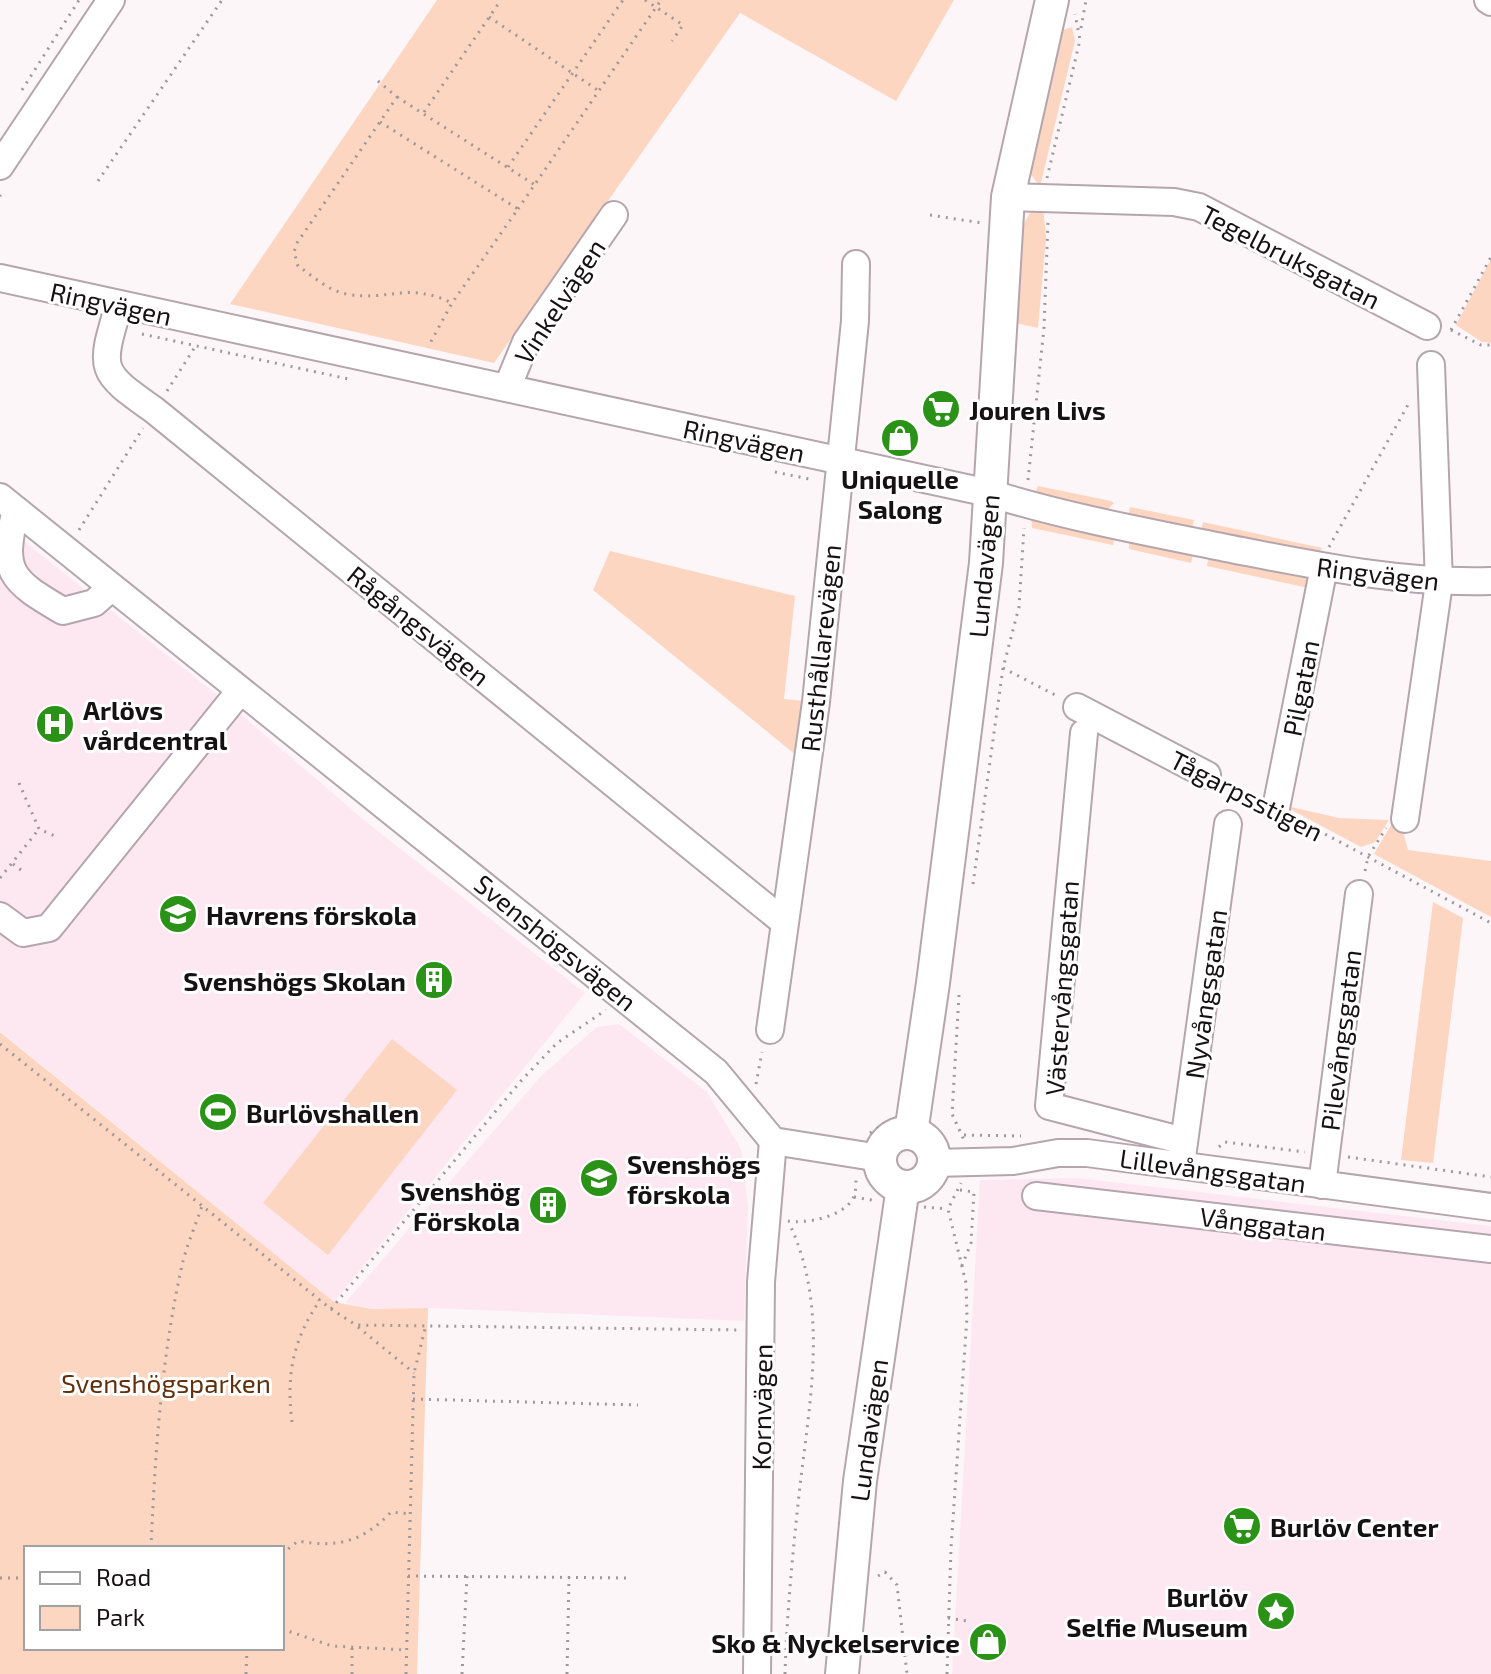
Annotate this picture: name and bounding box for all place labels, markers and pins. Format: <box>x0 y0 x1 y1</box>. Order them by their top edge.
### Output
supermarket icon: Jouren Livs <box>920 388 962 430</box>
place label: Jouren Livs <box>969 394 1106 425</box>
shop icon: Uniquelle Salong <box>879 417 921 459</box>
place label: Uniquelle Salong <box>841 463 959 524</box>
place label: Arlövs vårdcentral <box>83 694 228 755</box>
hospital icon: Arlövs vårdcentral <box>34 703 76 745</box>
school or university icon: Havrens förskola <box>157 893 199 935</box>
place label: Havrens förskola <box>206 899 417 930</box>
building icon: Svenshögs Skolan <box>413 959 455 1001</box>
place label: Svenshögs Skolan <box>183 965 406 996</box>
sports icon: Burlövshallen <box>197 1091 239 1133</box>
place label: Burlövshallen <box>246 1097 419 1128</box>
place label: Svenshögs förskola <box>627 1148 761 1209</box>
school or university icon: Svenshögs förskola <box>578 1157 620 1199</box>
place label: Svenshög Förskola <box>400 1175 520 1236</box>
building icon: Svenshög Förskola <box>527 1184 569 1226</box>
supermarket icon: Burlöv Center <box>1221 1505 1263 1547</box>
place label: Burlöv Center <box>1270 1511 1439 1542</box>
place label: Burlöv Selfie Museum <box>1066 1581 1248 1642</box>
place icon: Burlöv Selfie Museum <box>1255 1590 1297 1632</box>
shop icon: Sko & Nyckelservice <box>967 1621 1009 1663</box>
place label: Sko & Nyckelservice <box>711 1627 960 1659</box>

